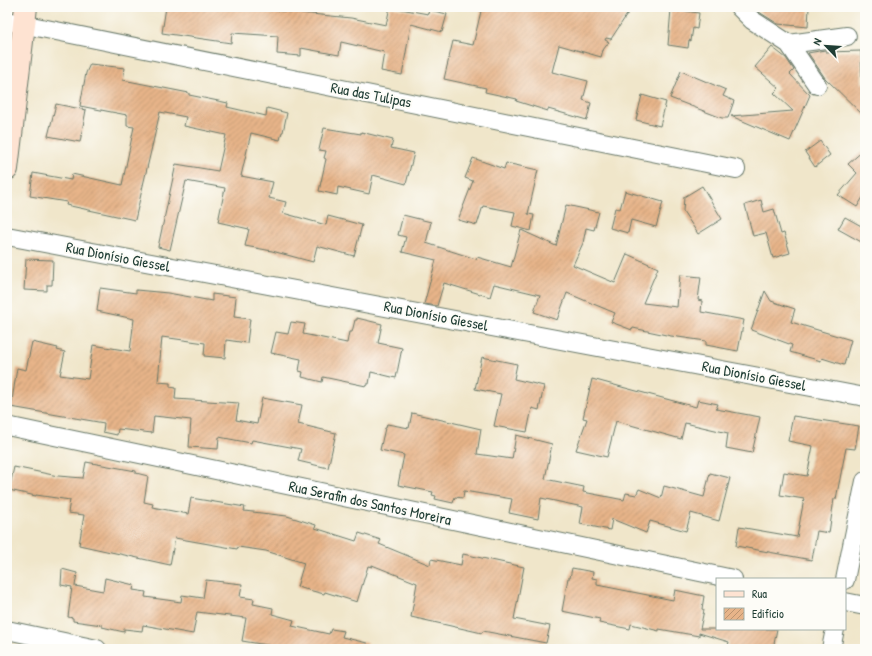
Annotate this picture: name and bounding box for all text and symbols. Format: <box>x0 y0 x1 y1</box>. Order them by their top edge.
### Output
north arrow <box>806 26 846 66</box>
text: N <box>809 36 825 47</box>
street label: Rua das Tulipas <box>329 76 413 113</box>
street label: Rua Dionísio Giessel <box>64 236 172 277</box>
street label: Rua Dionísio Giessel <box>382 295 490 336</box>
street label: Rua Dionísio Giessel <box>700 355 808 396</box>
street label: Rua Serafin dos Santos Moreira <box>287 475 453 530</box>
legend <box>716 578 846 630</box>
text: Rua <box>752 585 767 602</box>
text: Edifício <box>752 605 784 622</box>

